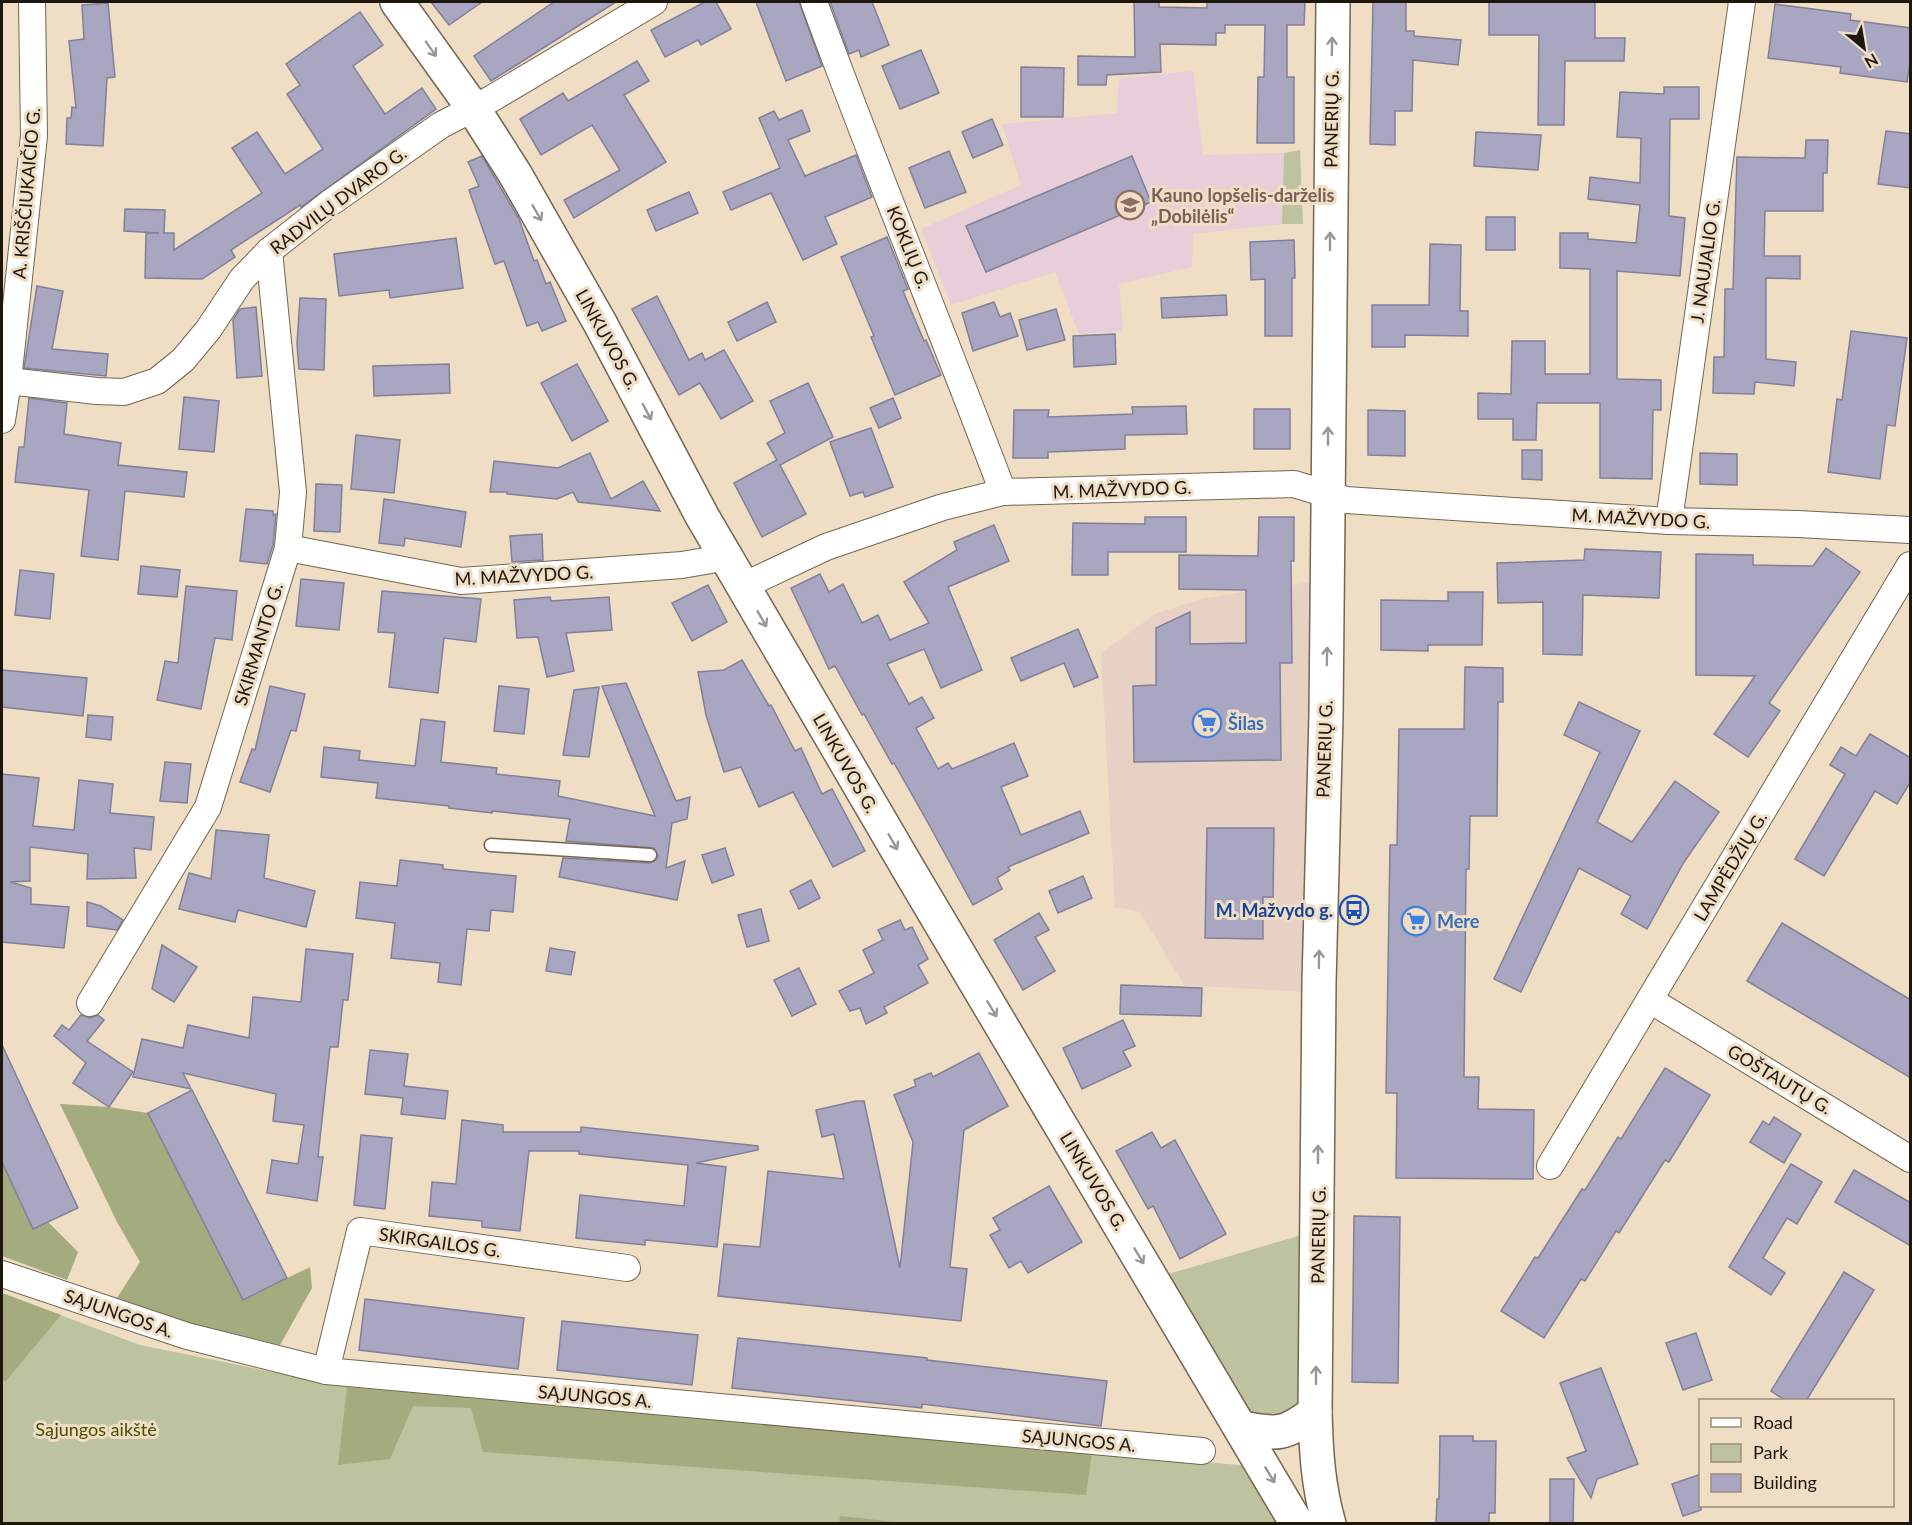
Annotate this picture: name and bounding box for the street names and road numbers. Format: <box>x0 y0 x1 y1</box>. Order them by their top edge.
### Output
street label: PANERIŲ G. <box>1319 70 1343 168</box>
street label: A. KRIŠČIUKAIČIO G. <box>8 106 44 280</box>
street label: RADVILŲ DVARO G. <box>266 142 410 258</box>
street label: J. NAUJALIO G. <box>1685 198 1725 324</box>
street label: KOKLIŲ G. <box>883 203 935 291</box>
street label: LINKUVOS G. <box>571 285 645 393</box>
street label: M. MAŽVYDO G. <box>1052 476 1192 502</box>
street label: M. MAŽVYDO G. <box>1571 503 1711 533</box>
street label: M. MAŽVYDO G. <box>454 560 594 590</box>
street label: SKIRMANTO G. <box>229 580 287 708</box>
street label: PANERIŲ G. <box>1311 700 1337 798</box>
street label: LINKUVOS G. <box>809 709 883 817</box>
street label: LAMPĖDŽIŲ G. <box>1689 807 1771 925</box>
street label: GOŠTAUTŲ G. <box>1724 1039 1836 1119</box>
street label: LINKUVOS G. <box>1056 1128 1132 1234</box>
street label: PANERIŲ G. <box>1306 1186 1330 1284</box>
street label: SKIRGAILOS G. <box>378 1223 502 1261</box>
street label: SĄJUNGOS A. <box>61 1284 177 1342</box>
street label: SĄJUNGOS A. <box>537 1380 653 1412</box>
street label: SĄJUNGOS A. <box>1021 1424 1137 1456</box>

